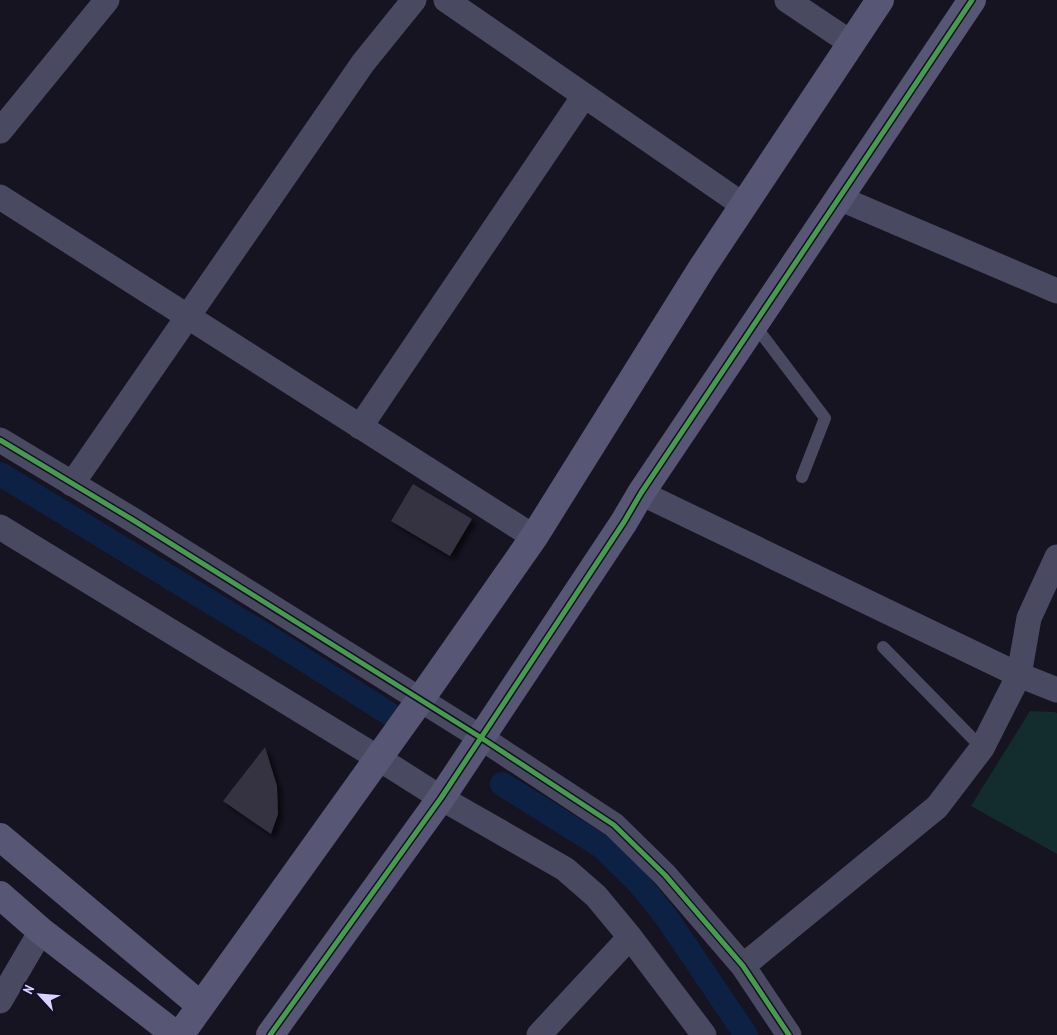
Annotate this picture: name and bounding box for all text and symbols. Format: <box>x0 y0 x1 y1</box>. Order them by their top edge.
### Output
north arrow <box>15 970 65 1020</box>
text: N <box>19 982 38 997</box>

